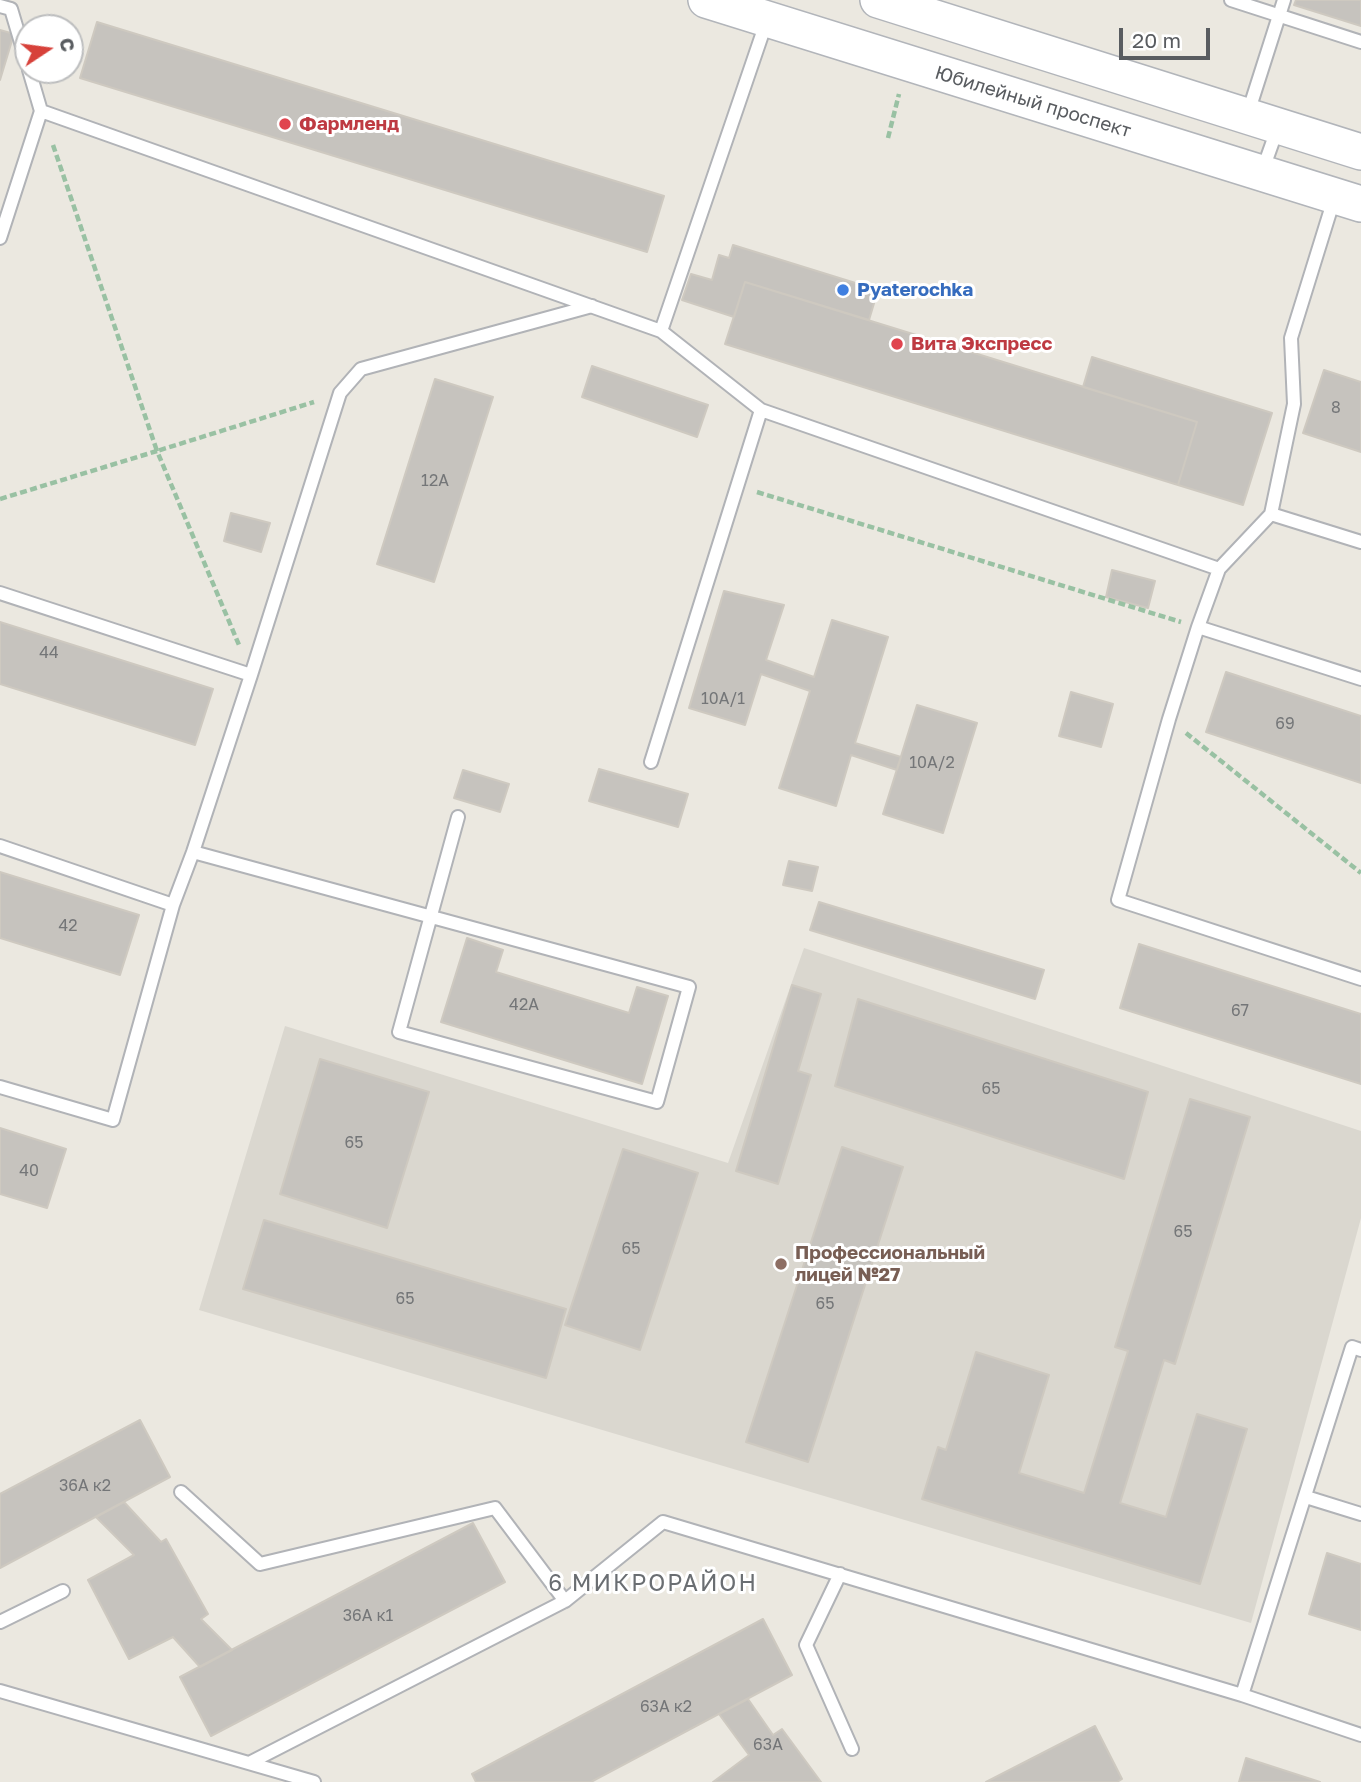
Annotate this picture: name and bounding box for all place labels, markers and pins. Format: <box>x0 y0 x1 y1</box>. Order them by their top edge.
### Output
place label: Фармленд <box>299 113 399 135</box>
marker: Фармленд <box>277 116 293 132</box>
place label: Pyaterochka <box>857 279 973 301</box>
marker: Pyaterochka <box>835 282 851 298</box>
place label: Вита Экспресс <box>911 333 1052 355</box>
marker: Вита Экспресс <box>889 336 905 352</box>
place label: Профессиональный лицей №27 <box>795 1242 985 1286</box>
marker: Профессиональный лицей №27 <box>773 1256 789 1272</box>

